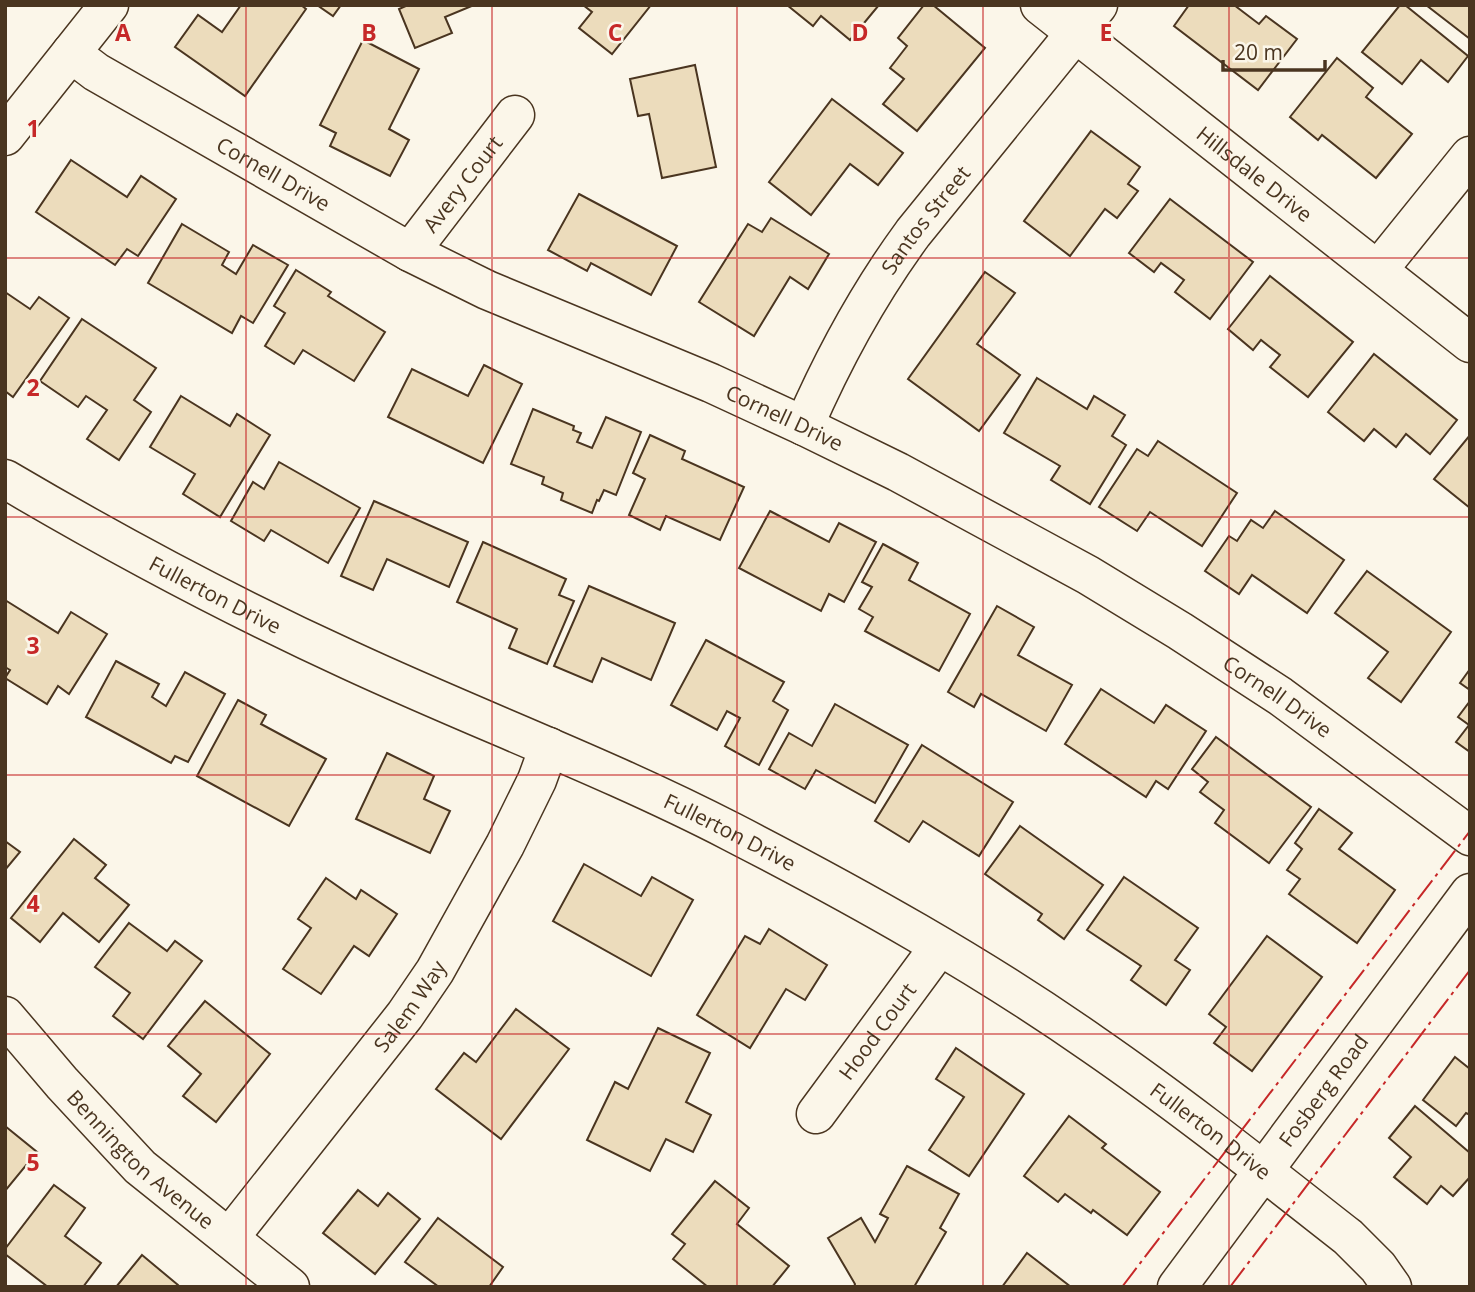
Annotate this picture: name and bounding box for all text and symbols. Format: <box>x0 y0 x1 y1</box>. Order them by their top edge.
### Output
text: A <box>115 16 131 48</box>
text: B <box>361 16 377 48</box>
text: C <box>608 16 622 48</box>
text: D <box>851 16 869 48</box>
text: E <box>1100 16 1112 48</box>
scale bar <box>1223 28 1324 72</box>
text: 20 m <box>1234 38 1283 66</box>
text: 1 <box>26 112 40 144</box>
street label: Hillsdale Drive <box>1191 119 1318 228</box>
street label: Cornell Drive <box>212 130 335 217</box>
street label: Avery Court <box>416 130 508 238</box>
street label: Santos Street <box>874 160 976 280</box>
text: 2 <box>26 371 40 403</box>
street label: Cornell Drive <box>721 378 848 457</box>
street label: Fullerton Drive <box>144 549 286 640</box>
text: 3 <box>26 629 40 661</box>
street label: Cornell Drive <box>1218 649 1338 744</box>
street label: Fullerton Drive <box>659 787 801 877</box>
text: 4 <box>26 887 40 919</box>
street label: Salem Way <box>367 955 452 1058</box>
street label: Hood Court <box>832 977 922 1085</box>
street label: Fosberg Road <box>1272 1028 1374 1152</box>
street label: Fullerton Drive <box>1145 1076 1277 1186</box>
street label: Bennington Avenue <box>61 1084 220 1235</box>
text: 5 <box>26 1146 40 1178</box>

